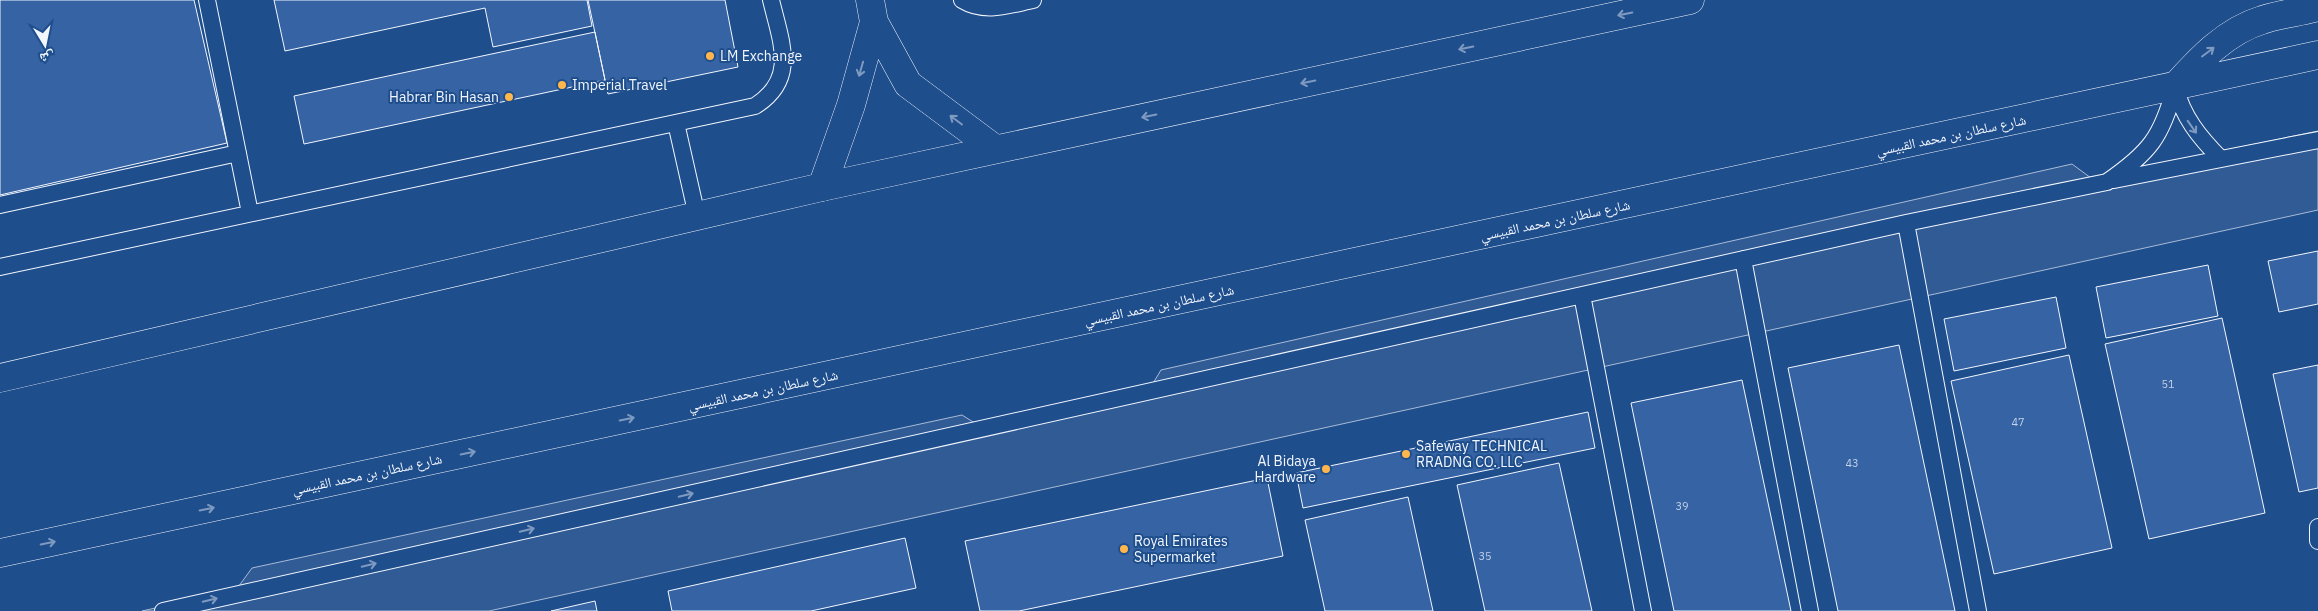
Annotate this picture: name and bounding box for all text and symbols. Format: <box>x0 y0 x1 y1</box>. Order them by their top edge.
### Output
one-way arrow <box>1618 10 1634 19</box>
north arrow <box>20 20 70 70</box>
one-way arrow <box>1459 44 1475 53</box>
one-way arrow <box>2201 46 2214 57</box>
place label: LM Exchange <box>720 47 803 65</box>
text: ش <box>38 48 56 68</box>
marker: LM Exchange <box>704 50 716 62</box>
one-way arrow <box>856 61 865 77</box>
place label: Imperial Travel <box>572 76 667 94</box>
one-way arrow <box>1300 78 1316 87</box>
marker: Imperial Travel <box>556 79 568 91</box>
place label: Habrar Bin Hasan <box>389 88 499 106</box>
marker: Habrar Bin Hasan <box>503 91 515 103</box>
street label: شارع سلطان بن محمد القبيسي <box>1874 110 2028 162</box>
one-way arrow <box>1141 112 1157 121</box>
one-way arrow <box>950 114 963 125</box>
one-way arrow <box>2187 119 2197 133</box>
street label: شارع سلطان بن محمد القبيسي <box>1478 195 1632 247</box>
street label: شارع سلطان بن محمد القبيسي <box>1082 280 1236 332</box>
street label: شارع سلطان بن محمد القبيسي <box>686 365 840 417</box>
house number: 51 <box>2161 377 2175 391</box>
one-way arrow <box>619 414 635 423</box>
house number: 47 <box>2011 415 2025 429</box>
place label: Safeway TECHNICAL RRADNG CO. LLC <box>1416 437 1547 471</box>
one-way arrow <box>460 448 476 457</box>
marker: Safeway TECHNICAL RRADNG CO. LLC <box>1400 448 1412 460</box>
street label: شارع سلطان بن محمد القبيسي <box>290 449 444 501</box>
place label: Al Bidaya Hardware <box>1255 452 1317 486</box>
house number: 43 <box>1845 456 1859 470</box>
marker: Al Bidaya Hardware <box>1320 463 1332 475</box>
one-way arrow <box>678 489 694 499</box>
house number: 39 <box>1675 499 1689 513</box>
one-way arrow <box>198 504 214 513</box>
one-way arrow <box>519 525 535 534</box>
place label: Royal Emirates Supermarket <box>1134 532 1228 566</box>
one-way arrow <box>39 538 55 547</box>
marker: Royal Emirates Supermarket <box>1118 543 1130 555</box>
house number: 35 <box>1478 549 1492 563</box>
one-way arrow <box>360 560 376 569</box>
one-way arrow <box>202 595 218 605</box>

